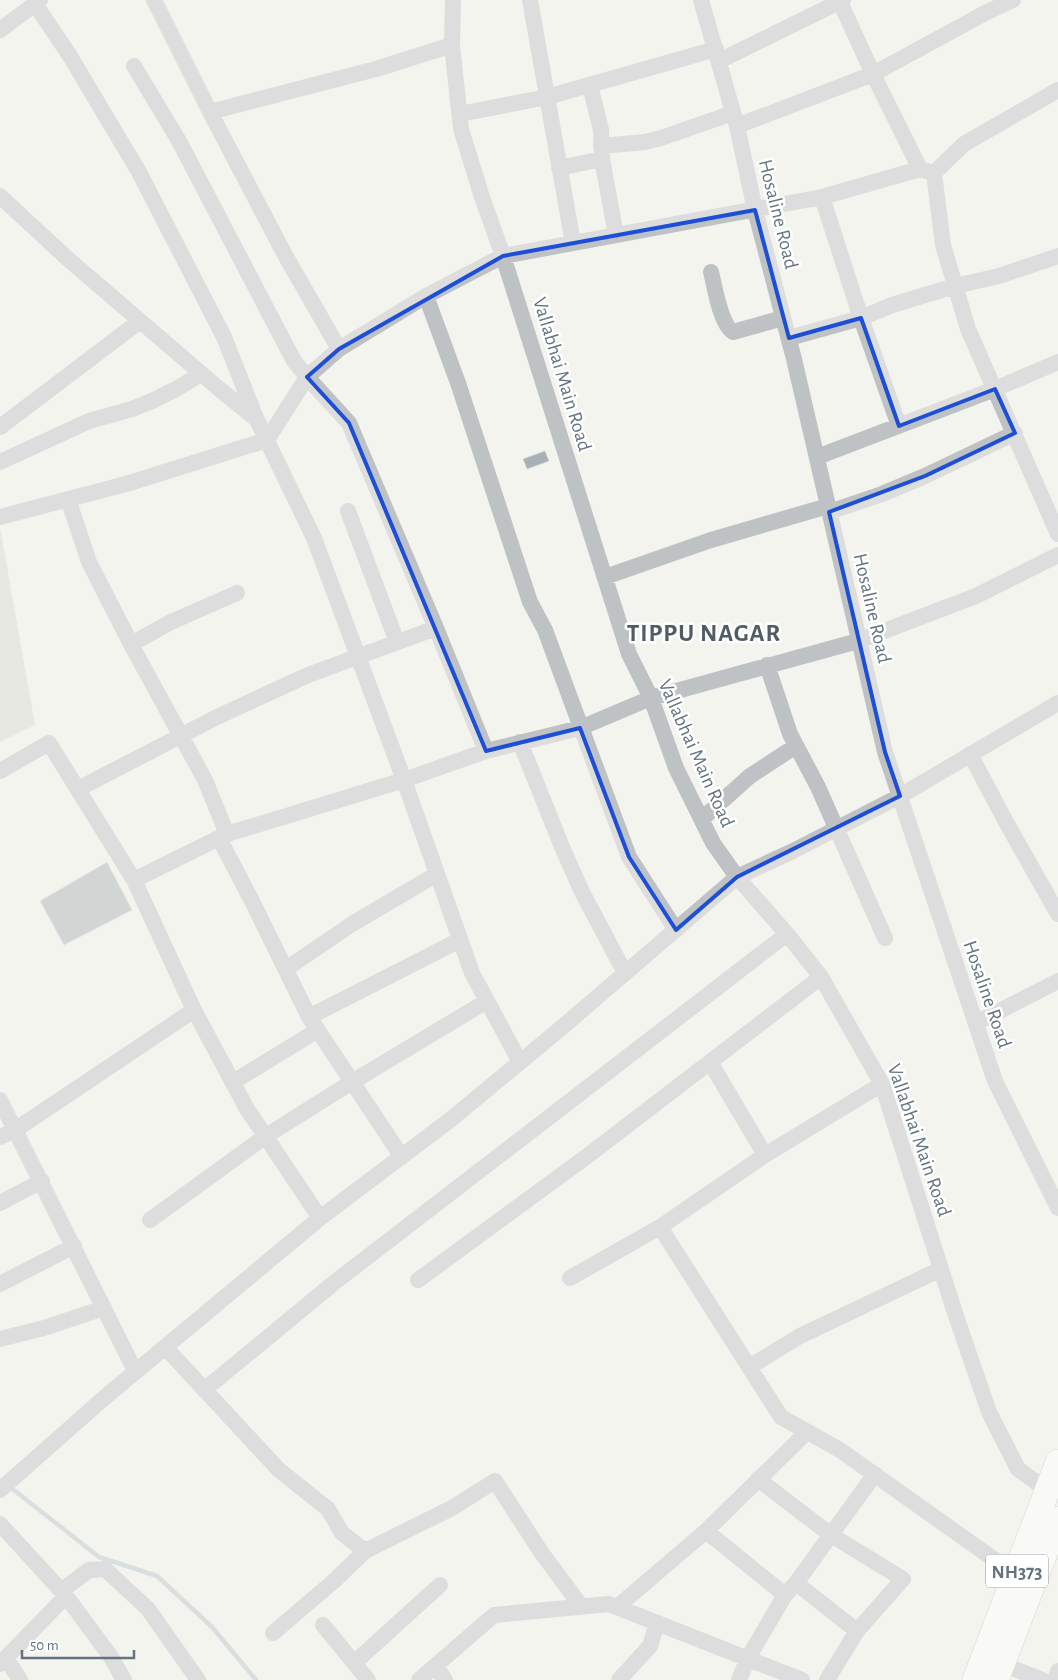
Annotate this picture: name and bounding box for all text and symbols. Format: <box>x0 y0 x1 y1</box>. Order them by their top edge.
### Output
street label: Hosaline Road <box>755 157 801 271</box>
street label: Vallabhai Main Road <box>529 295 595 454</box>
street label: Hosaline Road <box>850 551 894 665</box>
district label: TIPPU NAGAR <box>627 621 781 646</box>
street label: Vallabhai Main Road <box>654 676 738 830</box>
street label: Hosaline Road <box>959 938 1015 1051</box>
street label: Vallabhai Main Road <box>884 1062 955 1219</box>
road number: NH373 <box>986 1554 1048 1588</box>
scale bar <box>22 1628 135 1660</box>
text: 50 m <box>30 1638 59 1653</box>

